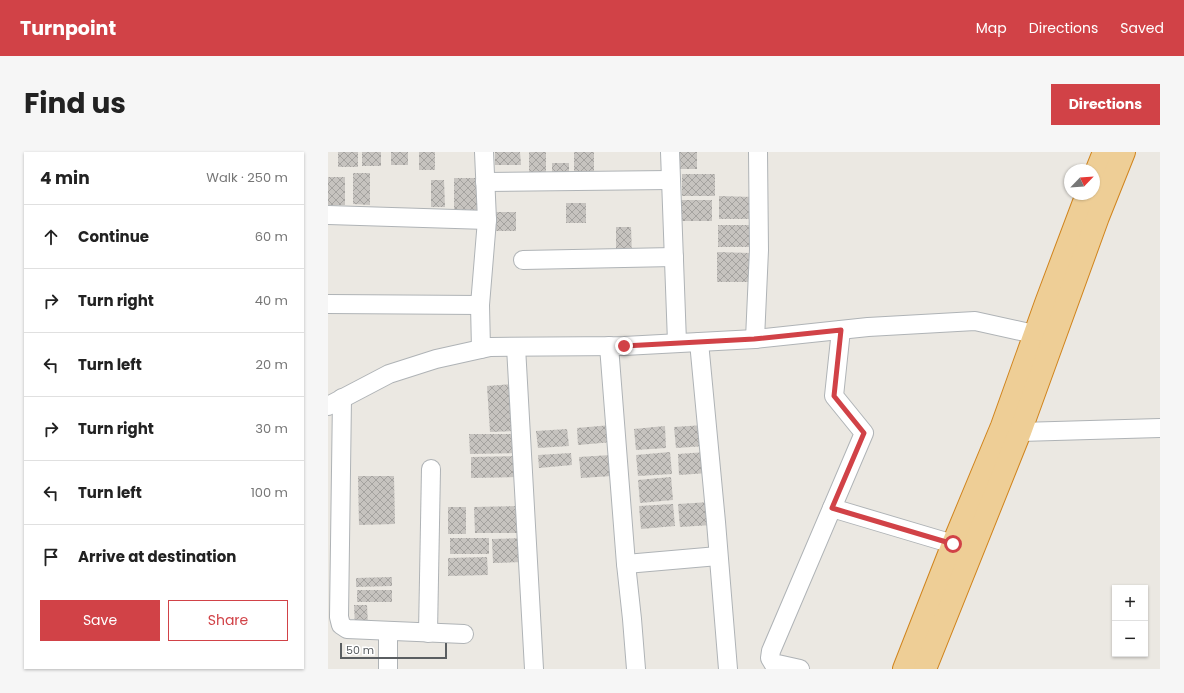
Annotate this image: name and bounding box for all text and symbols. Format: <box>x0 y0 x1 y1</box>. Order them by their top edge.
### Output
text: Turnpoint <box>20 15 116 42</box>
text: Map <box>976 18 1007 38</box>
text: Directions <box>1029 18 1098 38</box>
text: Saved <box>1120 18 1164 38</box>
text: Find us <box>24 84 126 123</box>
button: Directions <box>1051 84 1160 125</box>
north arrow <box>1064 164 1100 200</box>
text: 4 min <box>40 166 90 190</box>
text: Walk · 250 m <box>206 168 288 187</box>
icon: ahead <box>40 226 62 248</box>
text: Continue <box>78 226 149 247</box>
text: 60 m <box>255 227 288 246</box>
icon: right <box>40 290 62 312</box>
text: Turn right <box>78 290 154 311</box>
text: 40 m <box>255 291 288 310</box>
route end <box>615 337 633 355</box>
icon: left <box>40 354 62 376</box>
text: Turn left <box>78 354 142 375</box>
text: 20 m <box>255 355 288 374</box>
icon: right <box>40 418 62 440</box>
text: Turn right <box>78 418 154 439</box>
text: 30 m <box>255 419 288 438</box>
icon: left <box>40 482 62 504</box>
text: Turn left <box>78 482 142 503</box>
text: 100 m <box>251 483 288 502</box>
route start <box>944 535 962 553</box>
icon: arrive <box>40 546 62 568</box>
text: Arrive at destination <box>78 546 236 567</box>
map controls <box>1112 585 1148 657</box>
button: + <box>1112 585 1148 621</box>
button: Save <box>40 600 160 641</box>
button: Share <box>168 600 288 641</box>
button: − <box>1112 621 1148 657</box>
scale bar <box>340 641 447 660</box>
text: 50 m <box>346 642 374 658</box>

